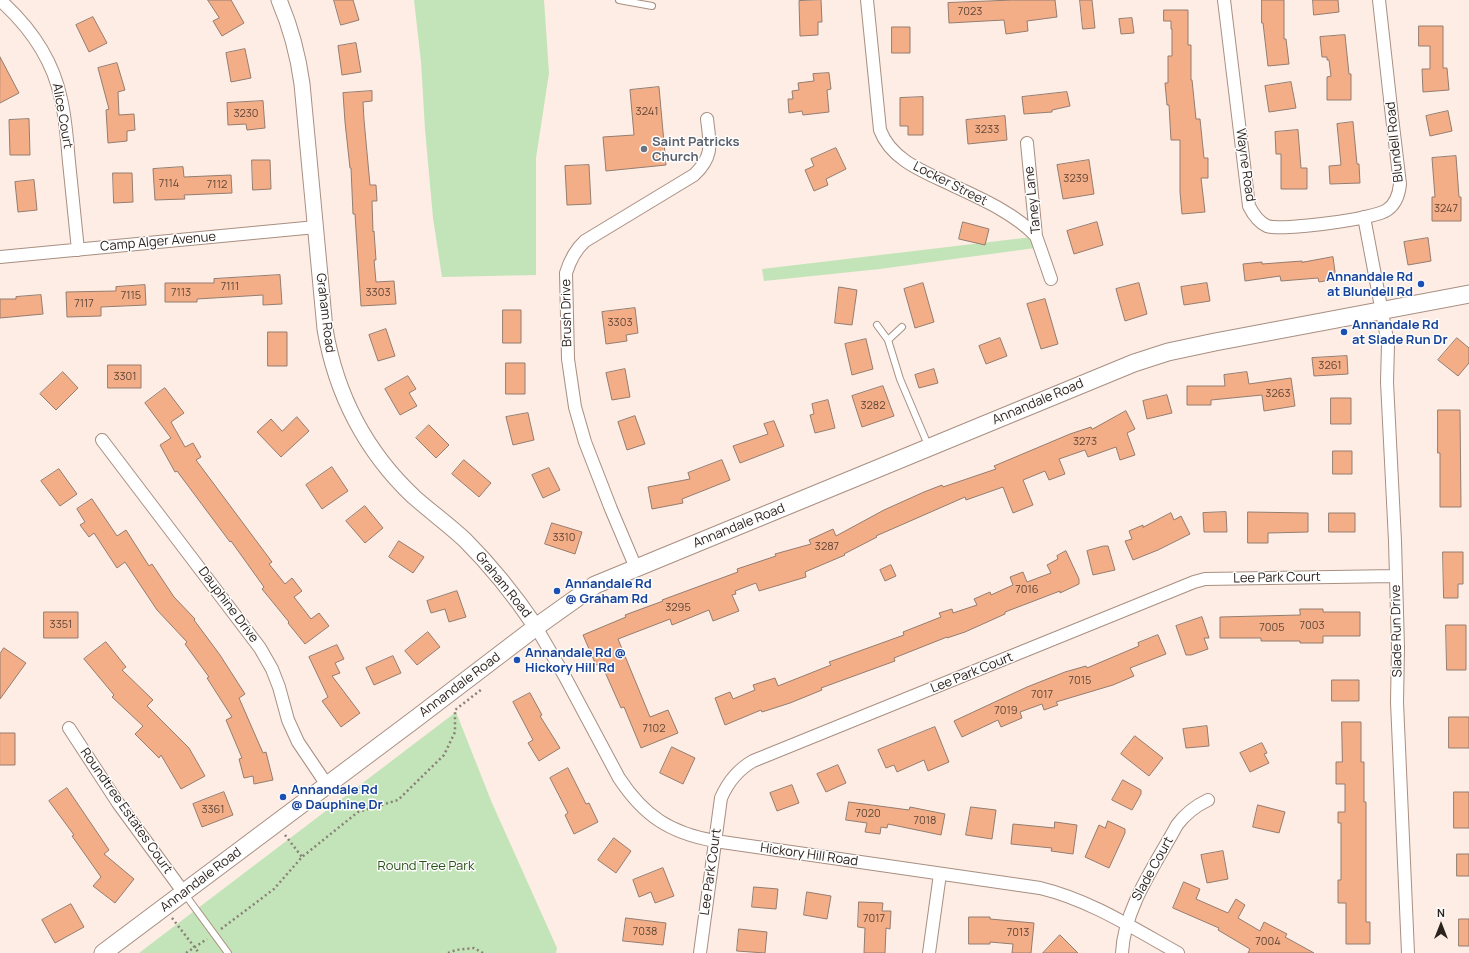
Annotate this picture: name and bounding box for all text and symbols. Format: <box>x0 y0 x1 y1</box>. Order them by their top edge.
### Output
house number: 7023 <box>958 5 982 19</box>
street label: Alice Court <box>49 82 75 150</box>
street label: Blundell Road <box>1383 101 1407 183</box>
house number: 3241 <box>636 105 658 119</box>
house number: 3230 <box>233 107 259 121</box>
house number: 3233 <box>975 123 999 137</box>
street label: Wayne Road <box>1232 127 1258 203</box>
place label: Saint Patricks Church <box>652 134 740 165</box>
marker: Saint Patricks Church <box>639 144 649 154</box>
street label: Locker Street <box>910 159 990 209</box>
street label: Taney Lane <box>1022 165 1044 235</box>
house number: 3239 <box>1063 172 1089 186</box>
house number: 7114 <box>159 177 179 191</box>
house number: 7112 <box>207 178 227 192</box>
house number: 3247 <box>1434 202 1458 216</box>
street label: Camp Alger Avenue <box>99 229 217 255</box>
place label: Annandale Rd at Blundell Rd <box>1326 269 1413 300</box>
street label: Graham Road <box>312 272 338 354</box>
street label: Brush Drive <box>559 279 575 347</box>
marker: Annandale Rd at Blundell Rd <box>1416 279 1426 289</box>
house number: 7111 <box>221 280 239 294</box>
house number: 7113 <box>171 286 191 300</box>
house number: 3303 <box>366 286 390 300</box>
house number: 7115 <box>121 289 141 303</box>
house number: 7117 <box>74 297 94 311</box>
house number: 3303 <box>608 316 632 330</box>
place label: Annandale Rd at Slade Run Dr <box>1352 317 1448 348</box>
marker: Annandale Rd at Slade Run Dr <box>1339 327 1349 337</box>
house number: 3261 <box>1318 359 1342 373</box>
house number: 3301 <box>113 370 137 384</box>
street label: Annandale Road <box>990 376 1086 428</box>
house number: 3263 <box>1265 387 1291 401</box>
house number: 3282 <box>860 399 886 413</box>
house number: 3273 <box>1073 435 1097 449</box>
street label: Annandale Road <box>691 500 787 552</box>
house number: 3310 <box>552 531 576 545</box>
house number: 3287 <box>815 540 839 554</box>
street label: Graham Road <box>472 549 534 621</box>
street label: Dauphine Drive <box>195 564 261 646</box>
street label: Lee Park Court <box>1233 569 1321 587</box>
place label: Annandale Rd @ Graham Rd <box>565 576 652 607</box>
house number: 7016 <box>1015 583 1039 597</box>
street label: Slade Run Drive <box>1388 584 1406 678</box>
marker: Annandale Rd @ Graham Rd <box>552 586 562 596</box>
house number: 3295 <box>665 601 691 615</box>
house number: 3351 <box>50 618 72 632</box>
house number: 7003 <box>1299 619 1325 633</box>
house number: 7005 <box>1259 621 1285 635</box>
place label: Annandale Rd @ Hickory Hill Rd <box>525 645 626 676</box>
street label: Annandale Road <box>416 649 504 721</box>
street label: Lee Park Court <box>928 649 1016 697</box>
marker: Annandale Rd @ Hickory Hill Rd <box>512 655 522 665</box>
house number: 7015 <box>1069 674 1091 688</box>
house number: 7017 <box>1031 688 1053 702</box>
house number: 7019 <box>994 704 1018 718</box>
house number: 7102 <box>643 722 665 736</box>
street label: Roundtree Estates Court <box>77 745 175 877</box>
place label: Annandale Rd @ Dauphine Dr <box>291 782 383 813</box>
marker: Annandale Rd @ Dauphine Dr <box>278 792 288 802</box>
house number: 3361 <box>201 803 225 817</box>
house number: 7020 <box>855 807 881 821</box>
house number: 7018 <box>914 814 936 828</box>
street label: Lee Park Court <box>697 828 725 916</box>
street label: Slade Court <box>1129 834 1177 904</box>
street label: Hickory Hill Road <box>759 840 859 870</box>
street label: Annandale Road <box>157 844 245 916</box>
park label: Round Tree Park <box>378 858 474 874</box>
north arrow <box>1421 905 1461 945</box>
text: N <box>1437 905 1445 920</box>
house number: 7017 <box>863 912 885 926</box>
house number: 7038 <box>633 925 657 939</box>
house number: 7013 <box>1007 926 1029 940</box>
house number: 7004 <box>1255 935 1281 949</box>

